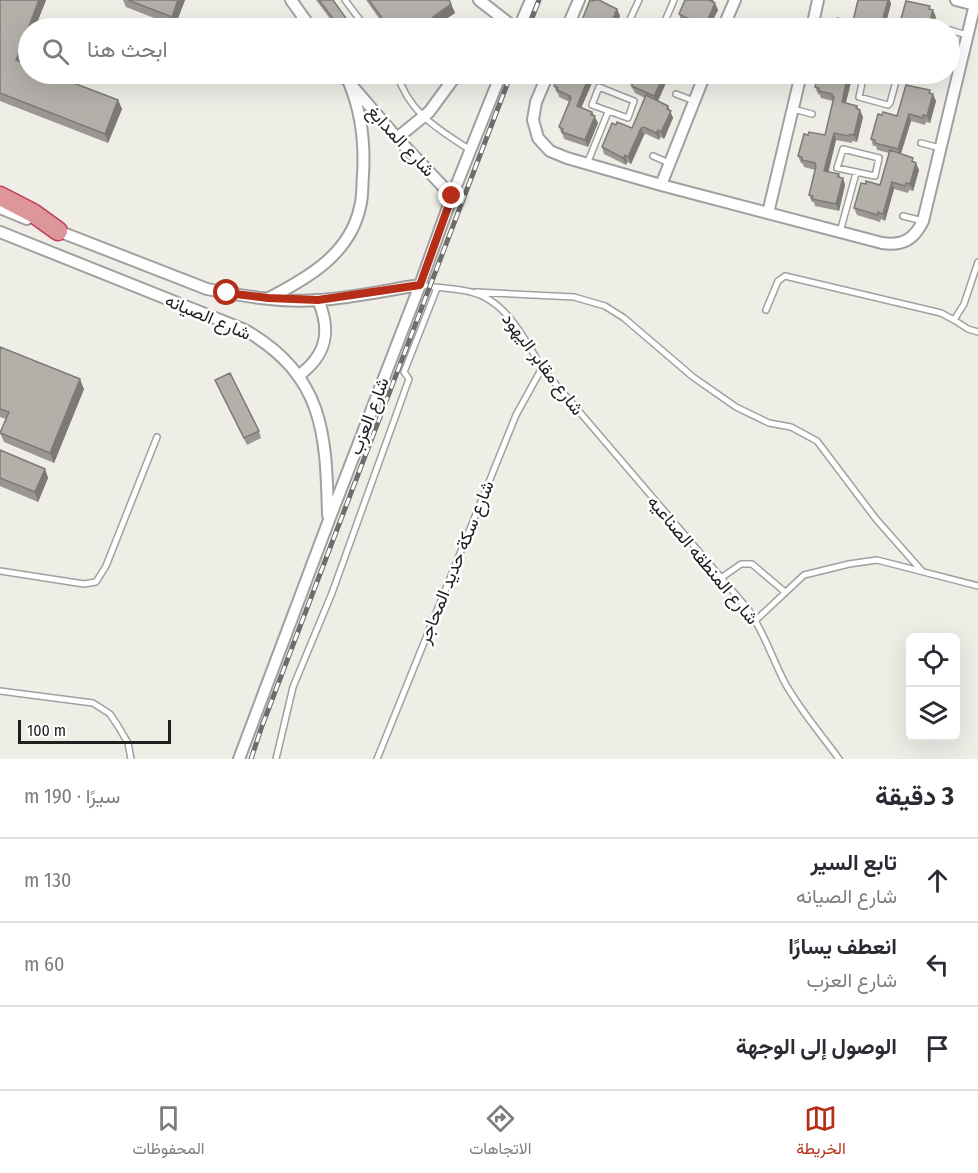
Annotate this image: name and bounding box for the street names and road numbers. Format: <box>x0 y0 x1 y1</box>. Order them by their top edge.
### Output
street label: شارع المدابغ <box>362 101 440 182</box>
street label: شارع الصيانه <box>161 289 254 346</box>
street label: شارع مقابر اليهود <box>497 308 589 420</box>
street label: شارع العزب <box>344 374 395 458</box>
street label: شارع سكة حديد المحاجر <box>413 477 500 648</box>
street label: شارع المنطقه الصناعيه <box>642 491 763 630</box>

